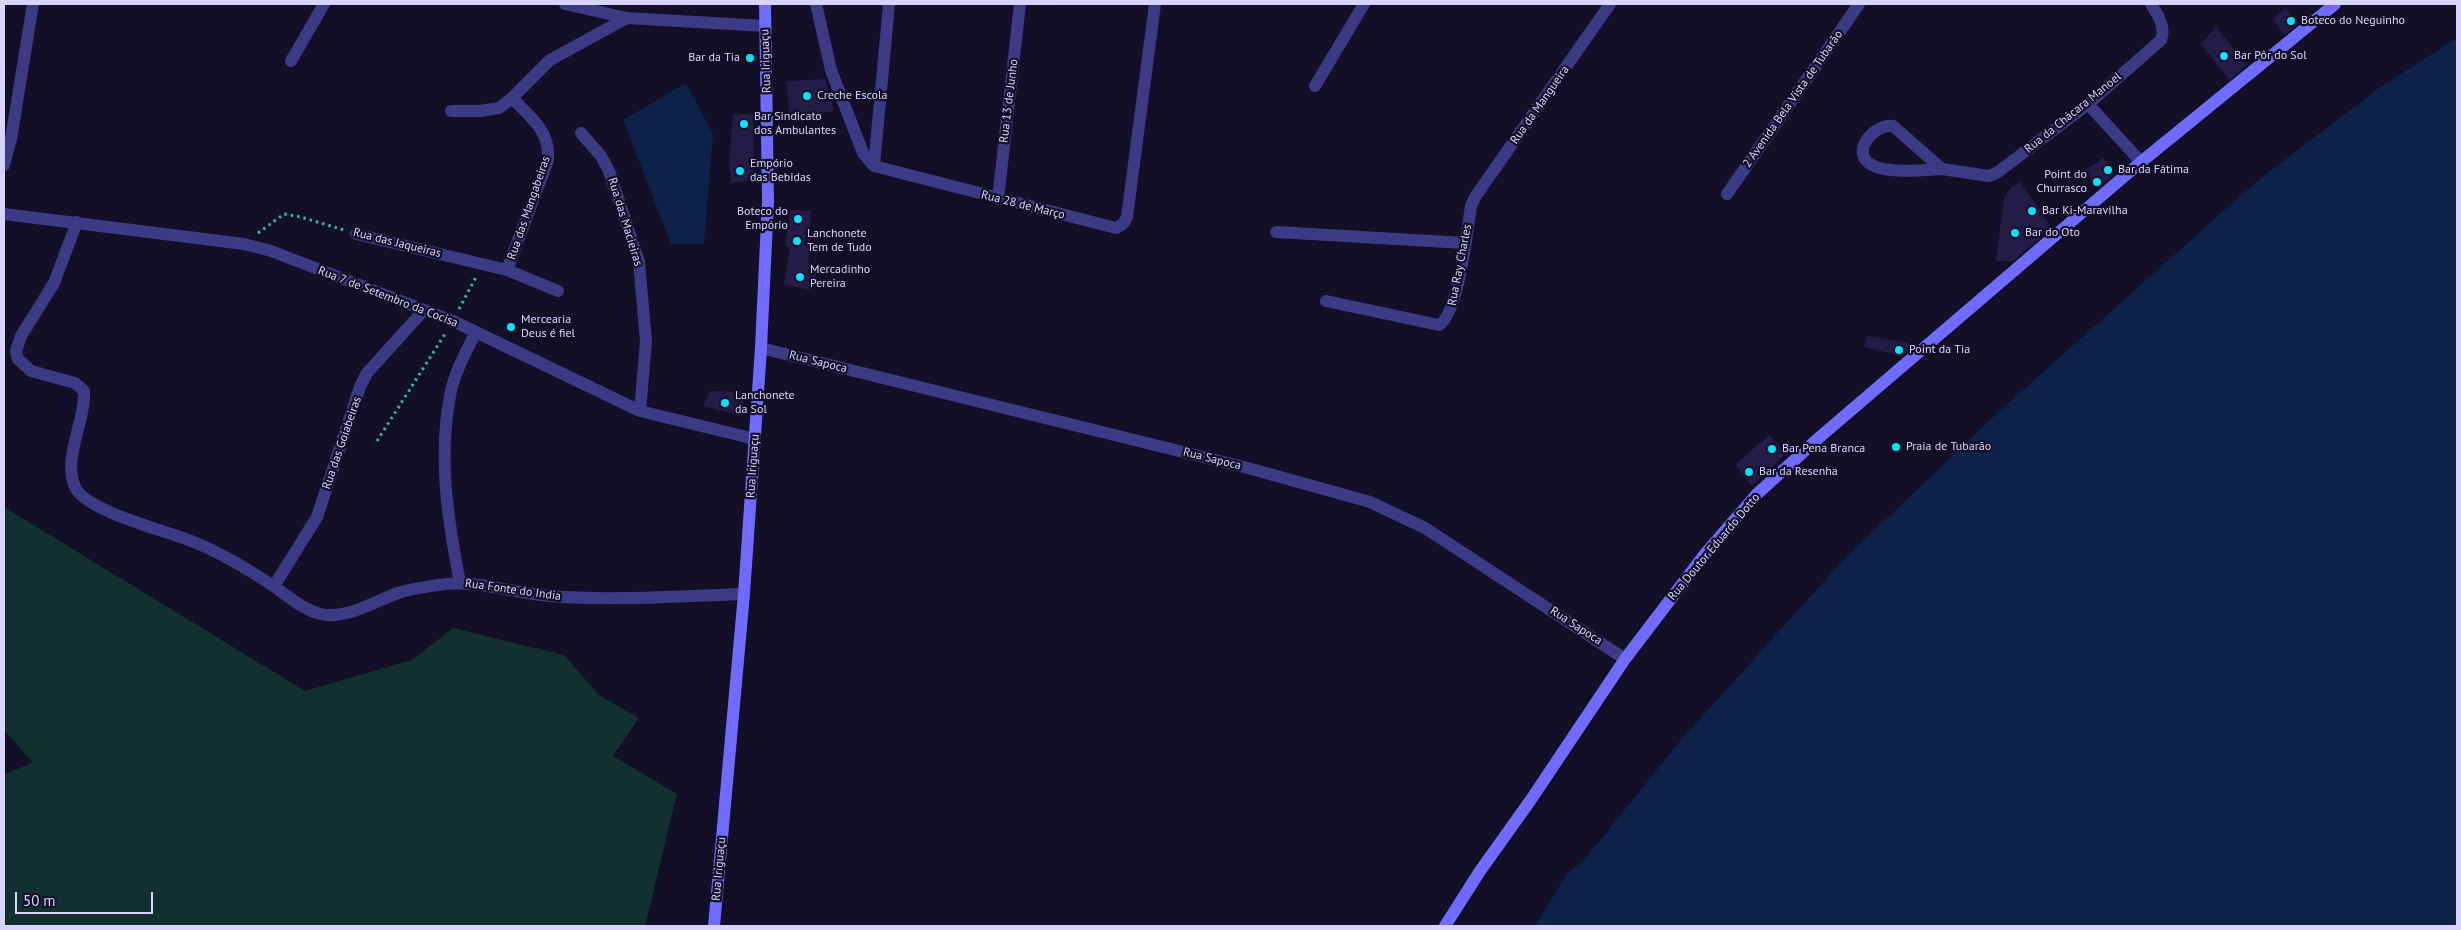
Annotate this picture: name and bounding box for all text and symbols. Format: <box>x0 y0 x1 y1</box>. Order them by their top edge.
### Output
place label: Boteco do Neguinho <box>2301 14 2405 28</box>
marker: Boteco do Neguinho <box>2285 15 2297 27</box>
street label: 2 Avenida Bela Vista de Tubarão <box>1740 28 1846 170</box>
street label: Rua Iriguaçu <box>758 29 774 93</box>
place label: Bar Pôr do Sol <box>2234 49 2307 63</box>
marker: Bar Pôr do Sol <box>2218 50 2230 62</box>
place label: Bar da Tia <box>688 51 740 65</box>
marker: Bar da Tia <box>744 52 756 64</box>
street label: Rua 13 de Junho <box>997 58 1021 144</box>
street label: Rua da Mangueira <box>1508 63 1572 147</box>
street label: Rua da Chácara Manoel <box>2022 70 2124 156</box>
place label: Creche Escola <box>817 89 887 103</box>
marker: Creche Escola <box>801 90 813 102</box>
place label: Bar Sindicato dos Ambulantes <box>754 110 836 138</box>
marker: Bar Sindicato dos Ambulantes <box>738 118 750 130</box>
street label: Rua das Mangabeiras <box>505 154 553 262</box>
place label: Empório das Bebidas <box>750 157 811 185</box>
place label: Bar da Fátima <box>2118 163 2189 177</box>
marker: Bar da Fátima <box>2102 164 2114 176</box>
marker: Empório das Bebidas <box>734 165 746 177</box>
place label: Point do Churrasco <box>2036 168 2087 196</box>
street label: Rua das Macieiras <box>605 176 645 268</box>
marker: Point do Churrasco <box>2091 176 2103 188</box>
street label: Rua 28 de Março <box>980 188 1066 222</box>
place label: Bar Ki-Maravilha <box>2042 204 2128 218</box>
place label: Boteco do Empório <box>737 205 788 233</box>
marker: Bar Ki-Maravilha <box>2026 205 2038 217</box>
marker: Boteco do Empório <box>792 213 804 225</box>
street label: Rua Ray Charles <box>1445 223 1475 307</box>
street label: Rua das Jaqueiras <box>352 225 442 261</box>
place label: Bar do Oto <box>2025 226 2080 240</box>
place label: Lanchonete Tem de Tudo <box>807 227 872 255</box>
marker: Bar do Oto <box>2009 227 2021 239</box>
marker: Lanchonete Tem de Tudo <box>791 235 803 247</box>
place label: Mercadinho Pereira <box>810 263 870 291</box>
street label: Rua 7 de Setembro da Cocisa <box>316 264 460 330</box>
marker: Mercadinho Pereira <box>794 271 806 283</box>
place label: Mercearia Deus é fiel <box>521 313 575 341</box>
marker: Mercearia Deus é fiel <box>505 321 517 333</box>
place label: Point da Tia <box>1909 343 1970 357</box>
marker: Point da Tia <box>1893 344 1905 356</box>
street label: Rua Sapoca <box>788 348 848 376</box>
place label: Lanchonete da Sol <box>735 389 795 417</box>
street label: Rua das Goiabeiras <box>319 395 365 491</box>
marker: Lanchonete da Sol <box>719 397 731 409</box>
street label: Rua Iriguaçu <box>744 433 762 499</box>
place label: Praia de Tubarão <box>1906 440 1991 454</box>
marker: Praia de Tubarão <box>1890 441 1902 453</box>
place label: Bar Pena Branca <box>1782 442 1865 456</box>
marker: Bar Pena Branca <box>1766 443 1778 455</box>
street label: Rua Sapoca <box>1182 445 1242 473</box>
place label: Bar da Resenha <box>1759 465 1838 479</box>
marker: Bar da Resenha <box>1743 466 1755 478</box>
street label: Rua Doutor Eduardo Dotto <box>1665 491 1763 603</box>
street label: Rua Fonte do India <box>464 576 562 604</box>
street label: Rua Sapoca <box>1547 604 1605 648</box>
street label: Rua Iriguaçu <box>709 836 729 902</box>
scale bar <box>18 882 155 914</box>
text: 50 m <box>23 891 56 910</box>

